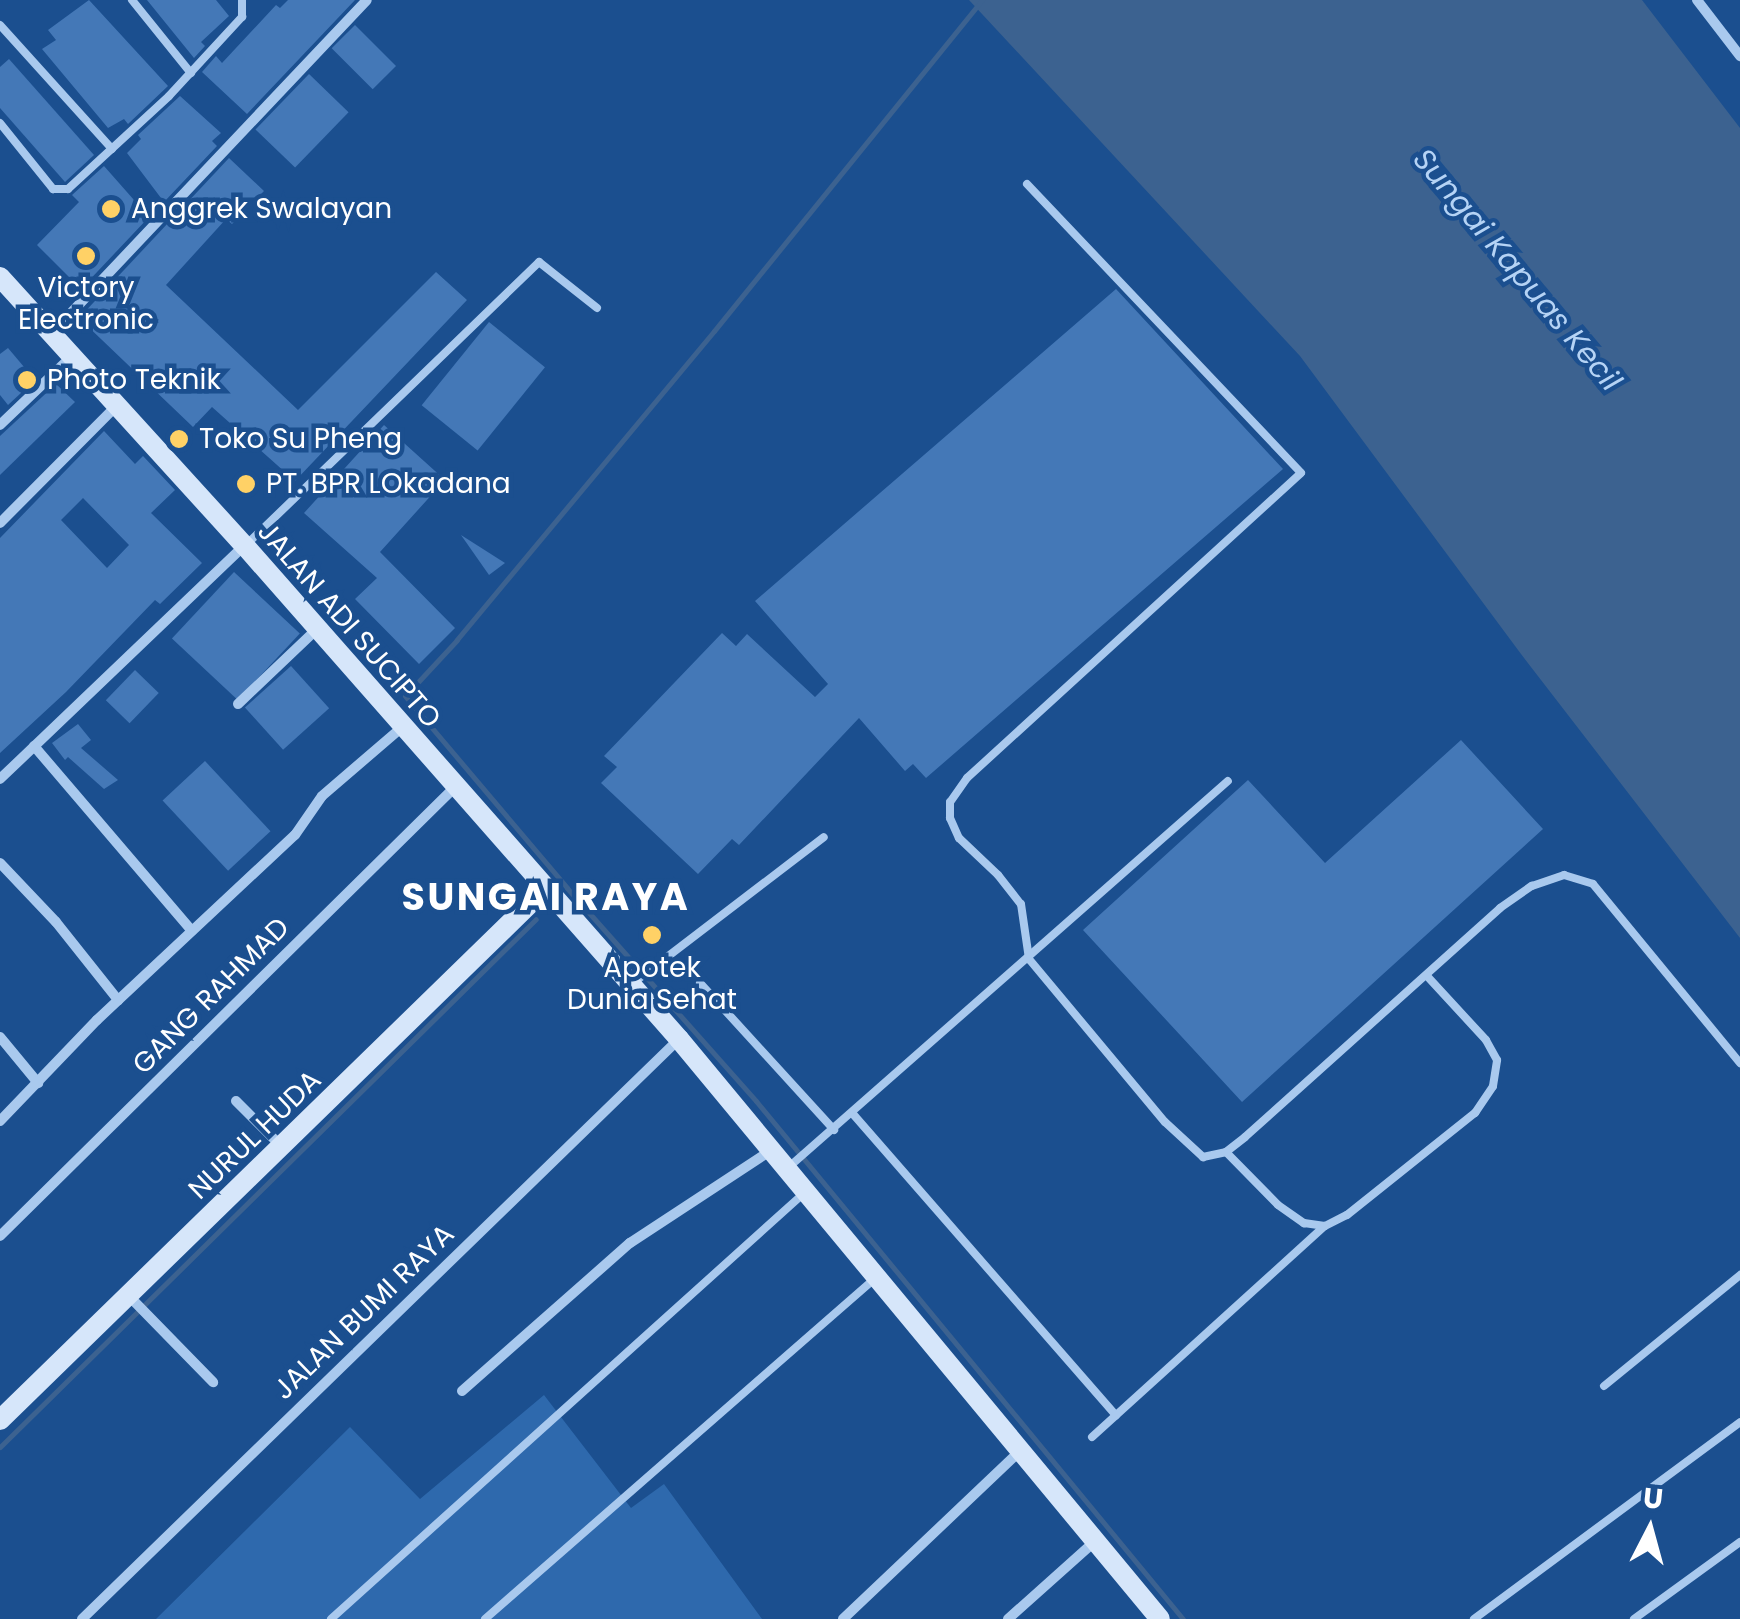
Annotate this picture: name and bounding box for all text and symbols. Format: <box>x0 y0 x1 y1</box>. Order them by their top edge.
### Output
water label: Sungai Kapuas Kecil <box>1405 142 1629 398</box>
place label: Anggrek Swalayan <box>131 192 392 226</box>
marker: Anggrek Swalayan <box>100 198 122 220</box>
marker: Victory Electronic <box>75 245 97 267</box>
place label: Victory Electronic <box>18 271 154 337</box>
place label: Photo Teknik <box>47 363 221 397</box>
marker: Photo Teknik <box>16 369 38 391</box>
place label: Toko Su Pheng <box>199 422 402 456</box>
marker: Toko Su Pheng <box>168 428 190 450</box>
place label: PT. BPR LOkadana <box>266 467 511 501</box>
marker: PT. BPR LOkadana <box>235 473 257 495</box>
street label: JALAN ADI SUCIPTO <box>250 515 448 735</box>
district label: SUNGAI RAYA <box>402 874 690 920</box>
street label: GANG RAHMAD <box>126 911 296 1081</box>
marker: Apotek Dunia Sehat <box>641 924 663 946</box>
place label: Apotek Dunia Sehat <box>567 951 737 1017</box>
street label: NURUL HUDA <box>182 1064 328 1206</box>
street label: JALAN BUMI RAYA <box>267 1217 461 1407</box>
text: U <box>1641 1478 1665 1519</box>
north arrow <box>1600 1479 1700 1579</box>

